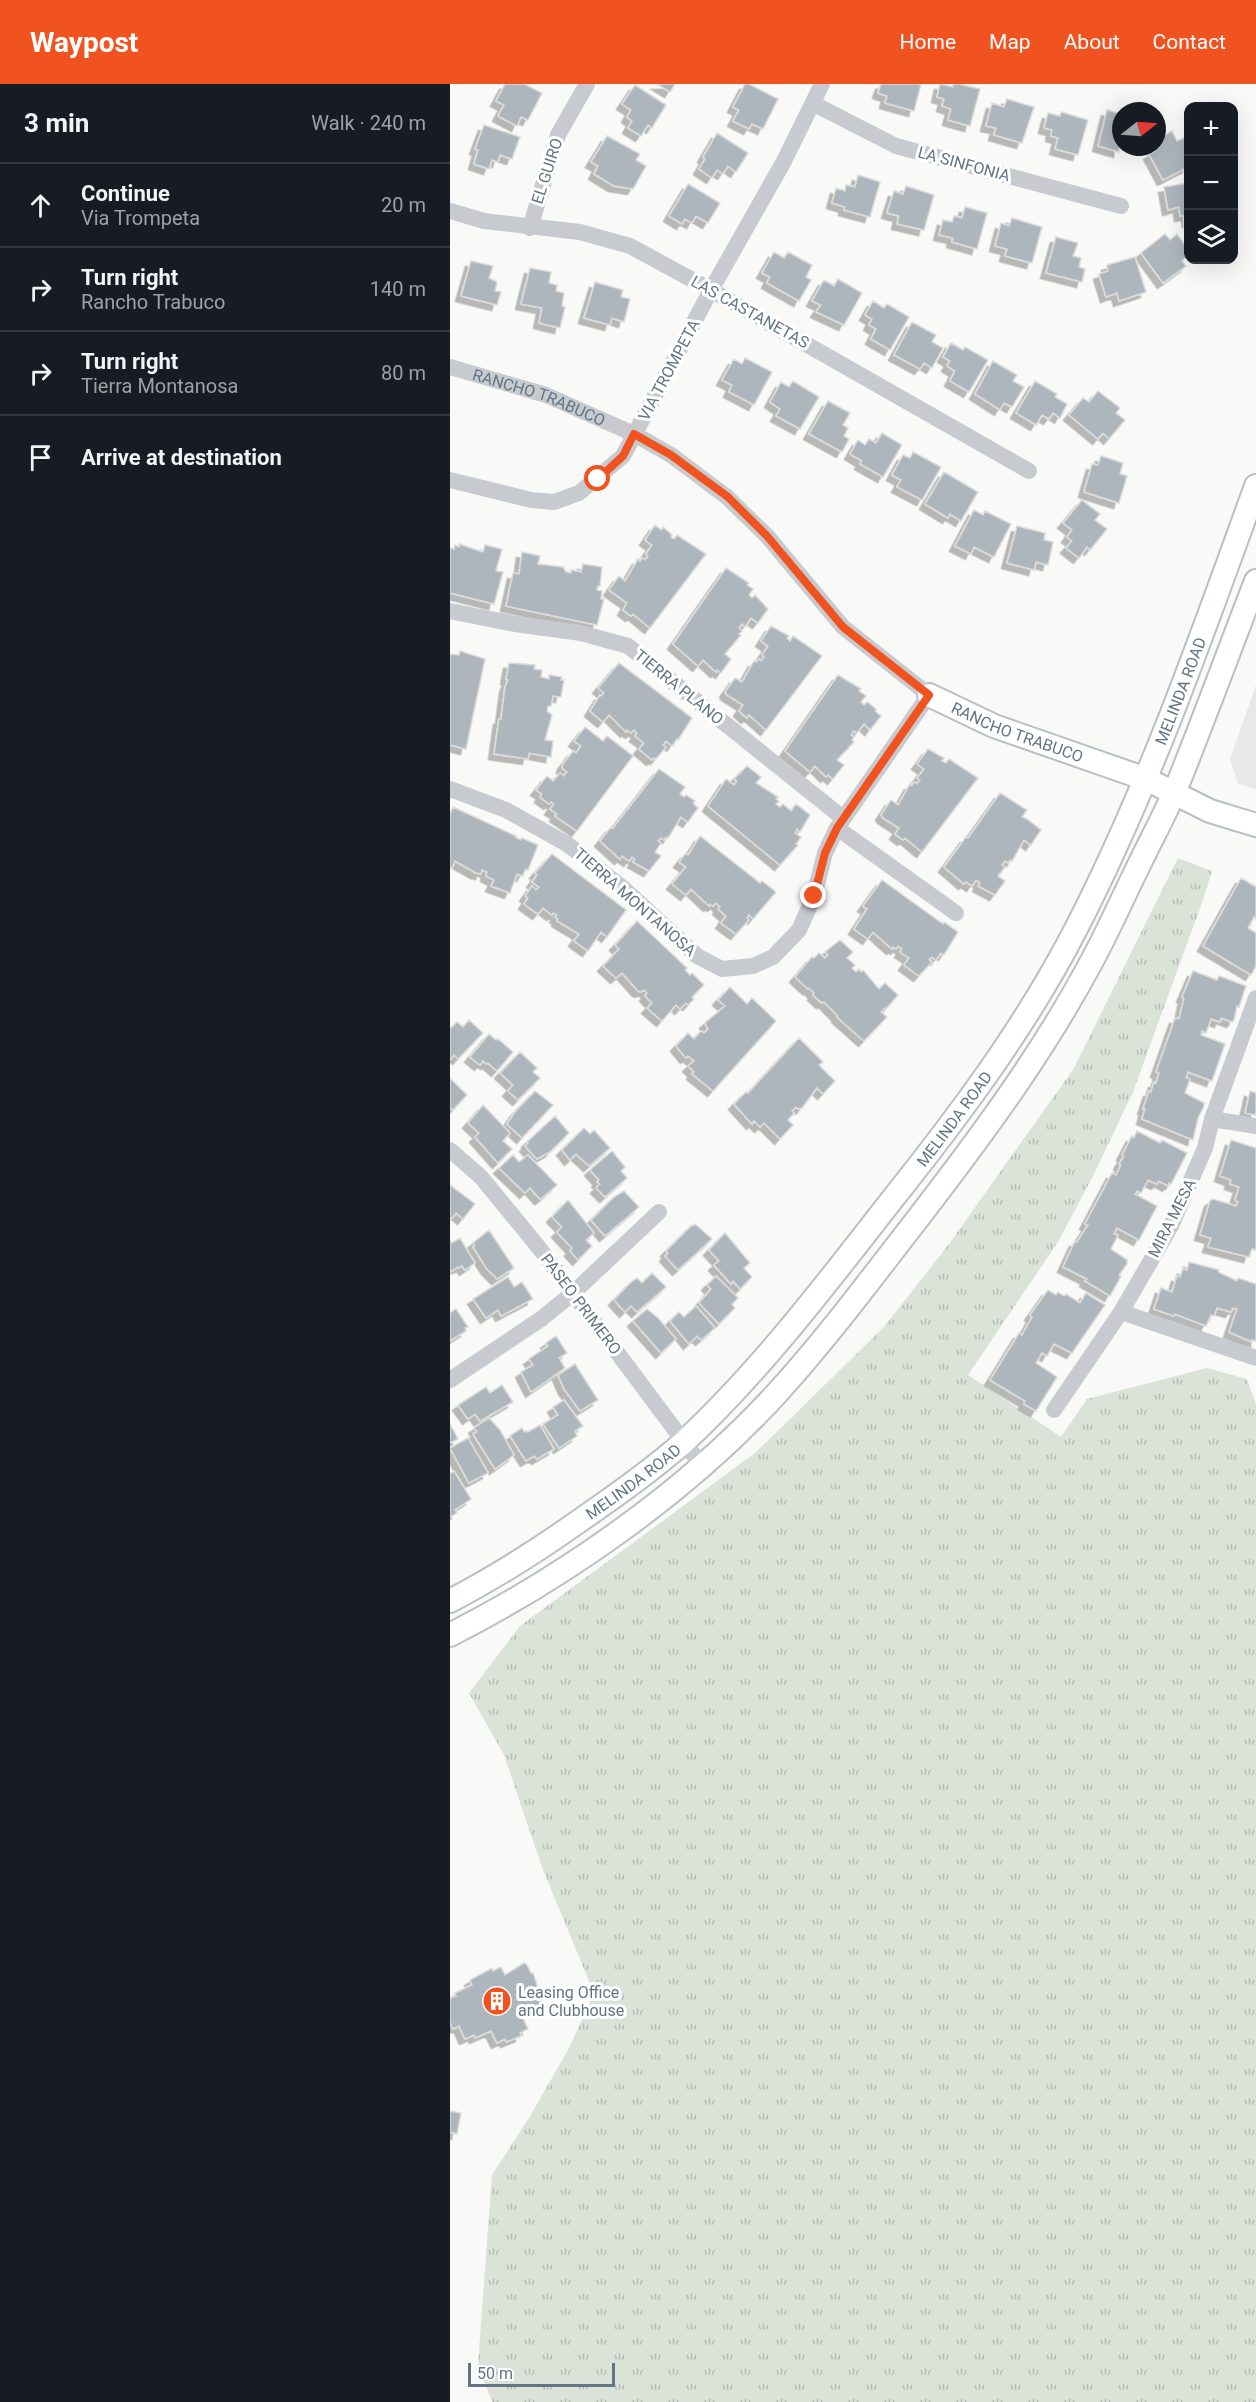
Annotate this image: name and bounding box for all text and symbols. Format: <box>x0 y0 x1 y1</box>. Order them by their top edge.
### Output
text: Waypost <box>30 26 138 59</box>
text: Home <box>900 30 956 54</box>
text: Map <box>989 30 1031 54</box>
text: About <box>1064 30 1120 54</box>
text: Contact <box>1153 30 1226 54</box>
north arrow <box>1112 102 1166 156</box>
map controls <box>1184 102 1238 264</box>
button: + <box>1184 102 1238 156</box>
text: 3 min <box>24 108 89 138</box>
text: Walk · 240 m <box>311 111 426 135</box>
street label: EL GUIRO <box>527 136 567 206</box>
street label: LA SINFONIA <box>916 143 1013 186</box>
button: − <box>1184 156 1238 210</box>
text: Continue <box>81 181 170 206</box>
icon: ahead <box>24 189 57 222</box>
text: 20 m <box>381 193 426 217</box>
text: Via Trompeta <box>81 206 200 230</box>
button: layers <box>1184 210 1238 264</box>
text: Turn right <box>81 265 178 290</box>
street label: LAS CASTANETAS <box>688 272 812 352</box>
icon: right <box>24 273 57 306</box>
text: 140 m <box>370 277 426 301</box>
text: Rancho Trabuco <box>81 290 225 314</box>
street label: VIA TROMPETA <box>634 316 704 424</box>
text: Turn right <box>81 349 178 374</box>
icon: right <box>24 357 57 390</box>
text: 80 m <box>381 361 426 385</box>
street label: RANCHO TRABUCO <box>470 365 608 430</box>
text: Tierra Montanosa <box>81 374 238 398</box>
icon: arrive <box>24 441 57 474</box>
text: Arrive at destination <box>81 445 282 470</box>
route start <box>584 465 610 491</box>
street label: MELINDA ROAD <box>1151 634 1210 747</box>
street label: TIERRA PLANO <box>631 645 727 729</box>
street label: RANCHO TRABUCO <box>948 698 1086 766</box>
street label: TIERRA MONTANOSA <box>570 844 700 960</box>
route end <box>800 882 826 908</box>
street label: MELINDA ROAD <box>912 1068 996 1170</box>
street label: MIRA MESA <box>1144 1175 1200 1260</box>
street label: PASEO PRIMERO <box>537 1250 625 1358</box>
street label: MELINDA ROAD <box>582 1440 685 1523</box>
place label: Leasing Office and Clubhouse <box>518 1983 624 2020</box>
building icon: Leasing Office and Clubhouse <box>481 1985 513 2017</box>
scale bar <box>468 2360 615 2388</box>
text: 50 m <box>477 2364 513 2383</box>

